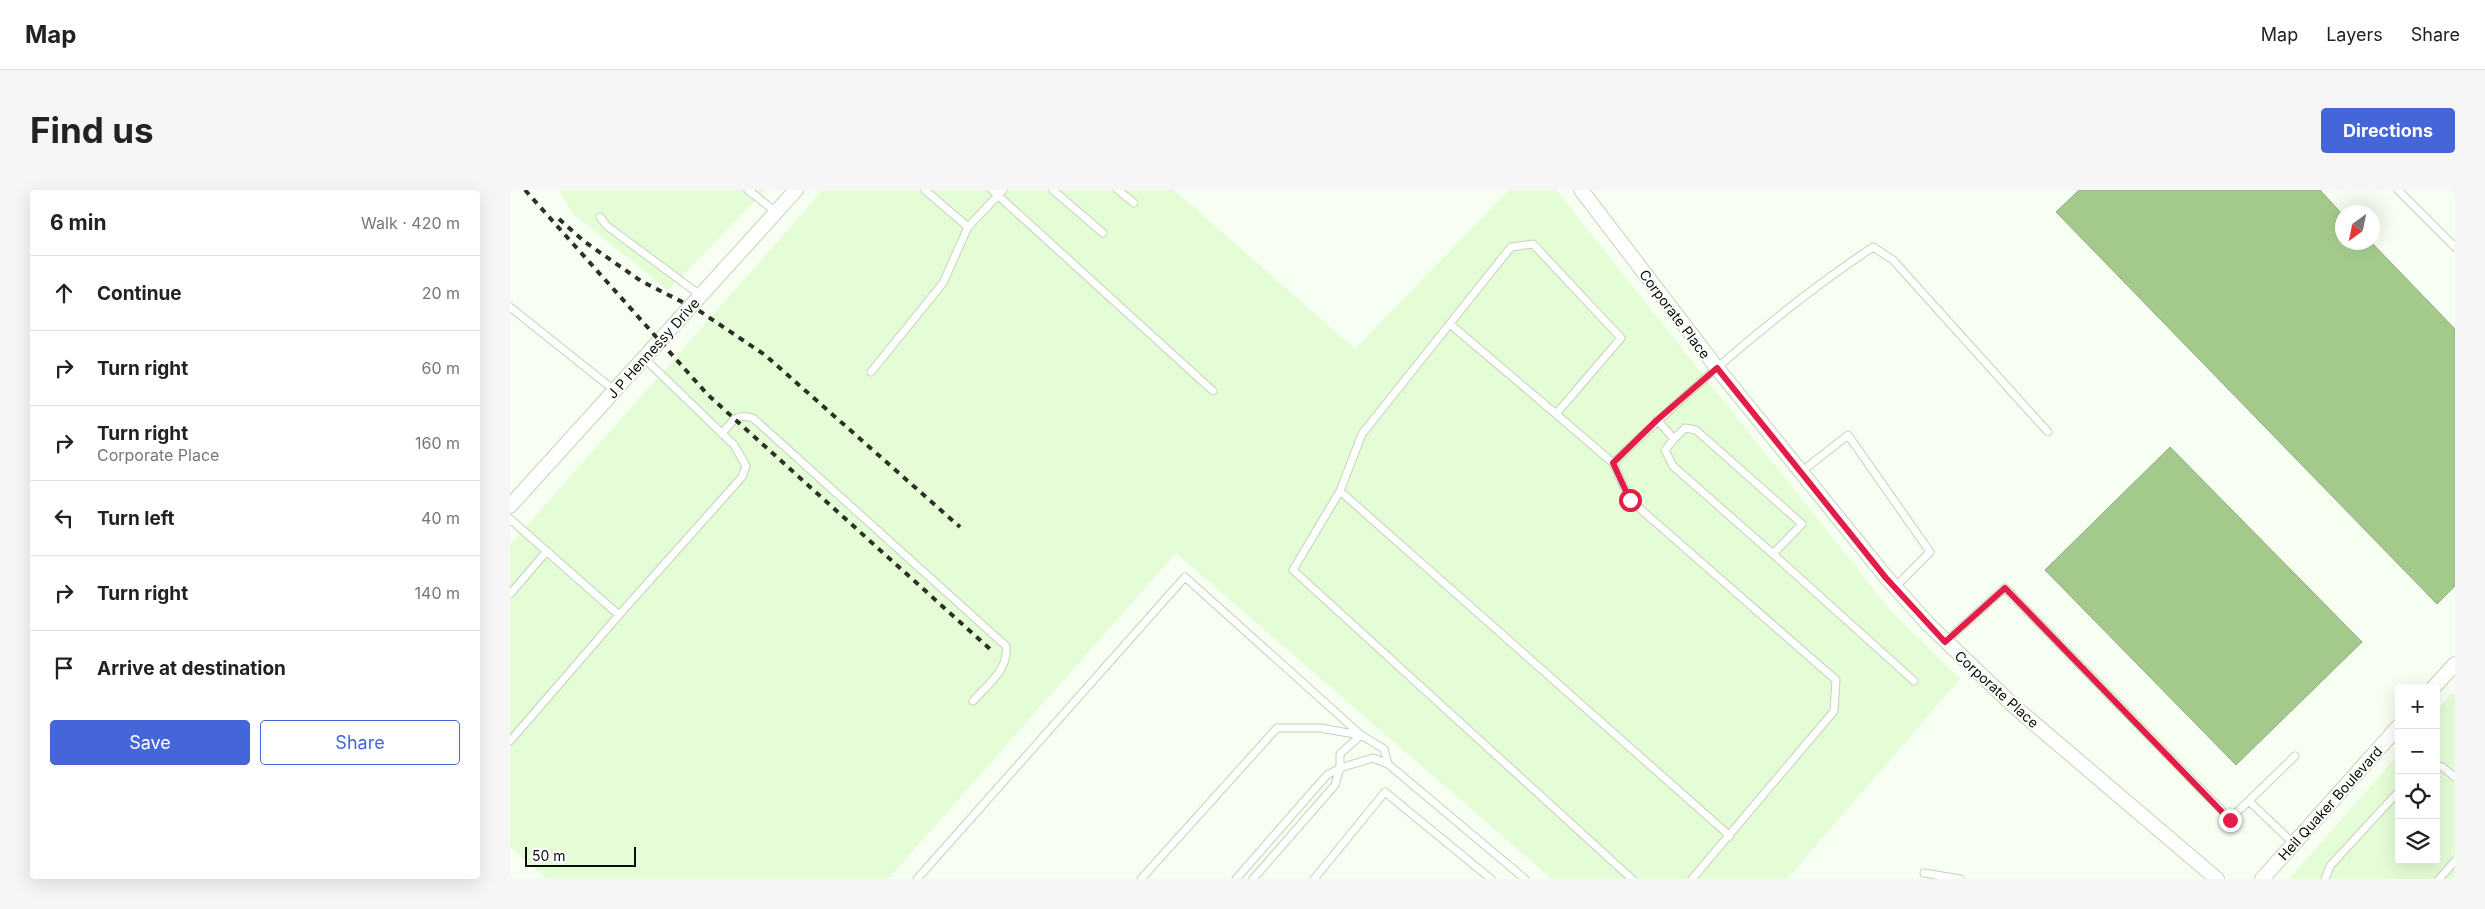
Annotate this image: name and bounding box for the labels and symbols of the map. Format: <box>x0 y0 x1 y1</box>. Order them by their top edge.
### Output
north arrow <box>2335 205 2380 250</box>
street label: Corporate Place <box>1636 266 1714 362</box>
street label: J P Hennessy Drive <box>603 294 703 402</box>
route start <box>1619 489 1642 512</box>
street label: Corporate Place <box>1952 647 2042 731</box>
street label: Heil Quaker Boulevard <box>2274 743 2386 863</box>
route end <box>2219 809 2242 832</box>
scale bar <box>525 844 636 867</box>

